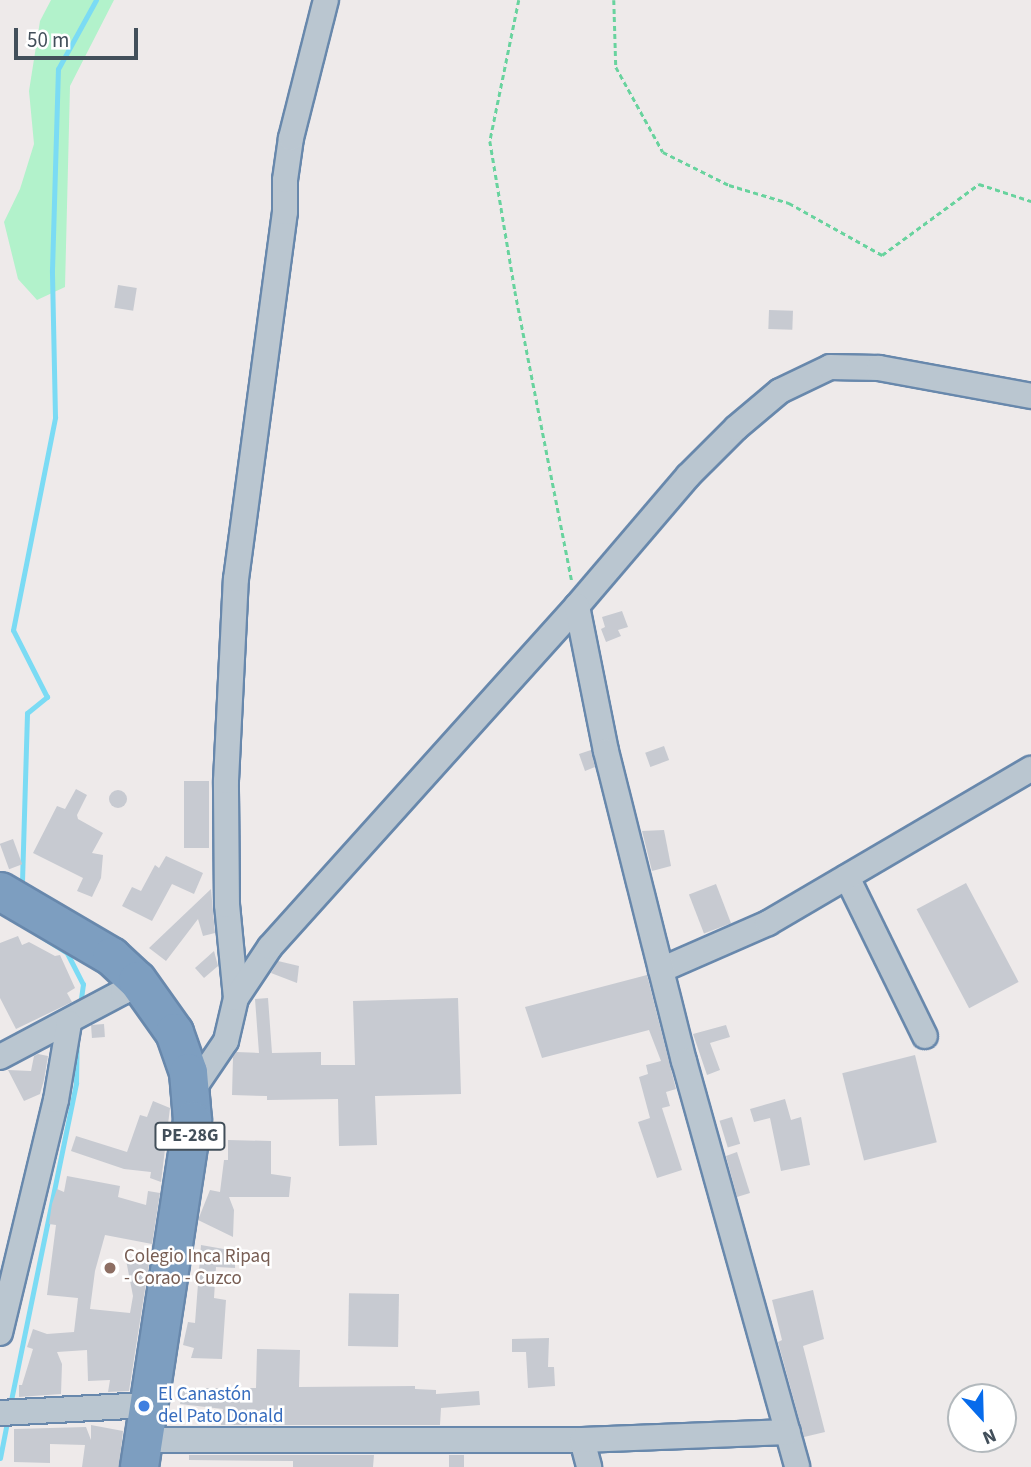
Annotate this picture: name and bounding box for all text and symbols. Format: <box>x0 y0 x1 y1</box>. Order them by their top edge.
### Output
scale bar <box>18 14 142 58</box>
text: 50 m <box>27 25 69 55</box>
road number: PE-28G <box>153 1121 227 1150</box>
place label: Colegio Inca Ripaq - Corao - Cuzco <box>124 1246 271 1290</box>
marker: Colegio Inca Ripaq - Corao - Cuzco <box>102 1260 118 1276</box>
north arrow <box>947 1383 1017 1453</box>
place label: El Canastón del Pato Donald <box>158 1384 283 1428</box>
marker: El Canastón del Pato Donald <box>136 1398 152 1414</box>
text: N <box>978 1421 1000 1451</box>

